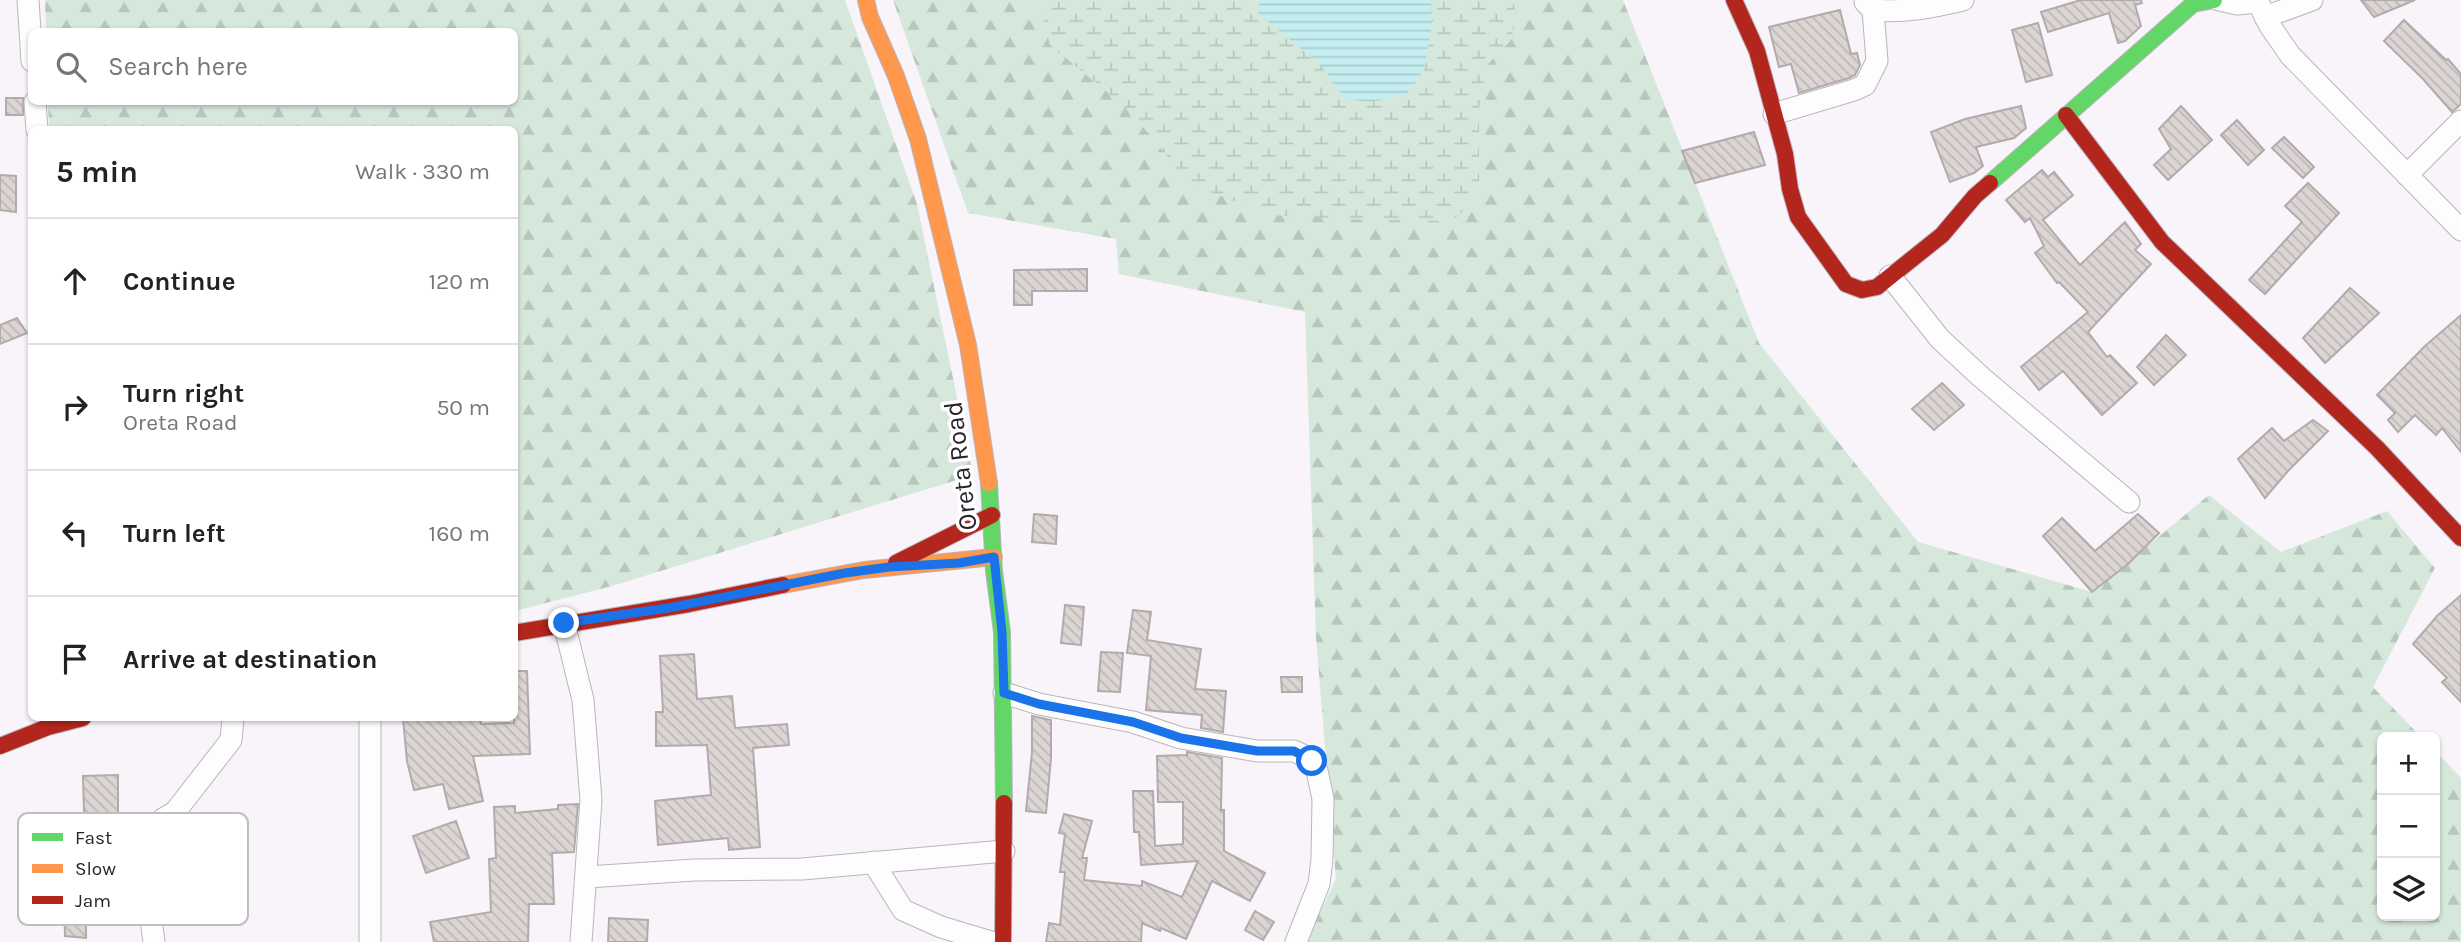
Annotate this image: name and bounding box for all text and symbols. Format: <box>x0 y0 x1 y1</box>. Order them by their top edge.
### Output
search box <box>28 28 518 105</box>
icon: search <box>52 48 90 86</box>
text: Search here <box>108 51 248 82</box>
text: 5 min <box>56 154 138 190</box>
text: Walk · 330 m <box>355 158 490 185</box>
icon: ahead <box>56 262 94 300</box>
text: Continue <box>123 266 235 297</box>
text: 120 m <box>428 268 490 295</box>
text: Turn right <box>123 378 244 409</box>
icon: right <box>56 388 94 426</box>
text: 50 m <box>436 394 490 421</box>
street label: Oreta Road <box>937 400 984 532</box>
text: Oreta Road <box>123 409 238 436</box>
icon: left <box>56 514 94 552</box>
text: Turn left <box>123 518 225 549</box>
text: 160 m <box>429 520 490 547</box>
route end <box>548 607 579 638</box>
icon: arrive <box>56 640 94 678</box>
text: Arrive at destination <box>123 644 377 675</box>
map controls <box>2377 732 2440 921</box>
button: + <box>2377 732 2440 795</box>
route start <box>1296 745 1327 776</box>
button: − <box>2377 795 2440 858</box>
legend <box>18 813 248 925</box>
text: Fast <box>75 827 112 849</box>
text: Slow <box>75 858 116 880</box>
button: layers <box>2377 858 2440 921</box>
text: Jam <box>75 890 111 912</box>

